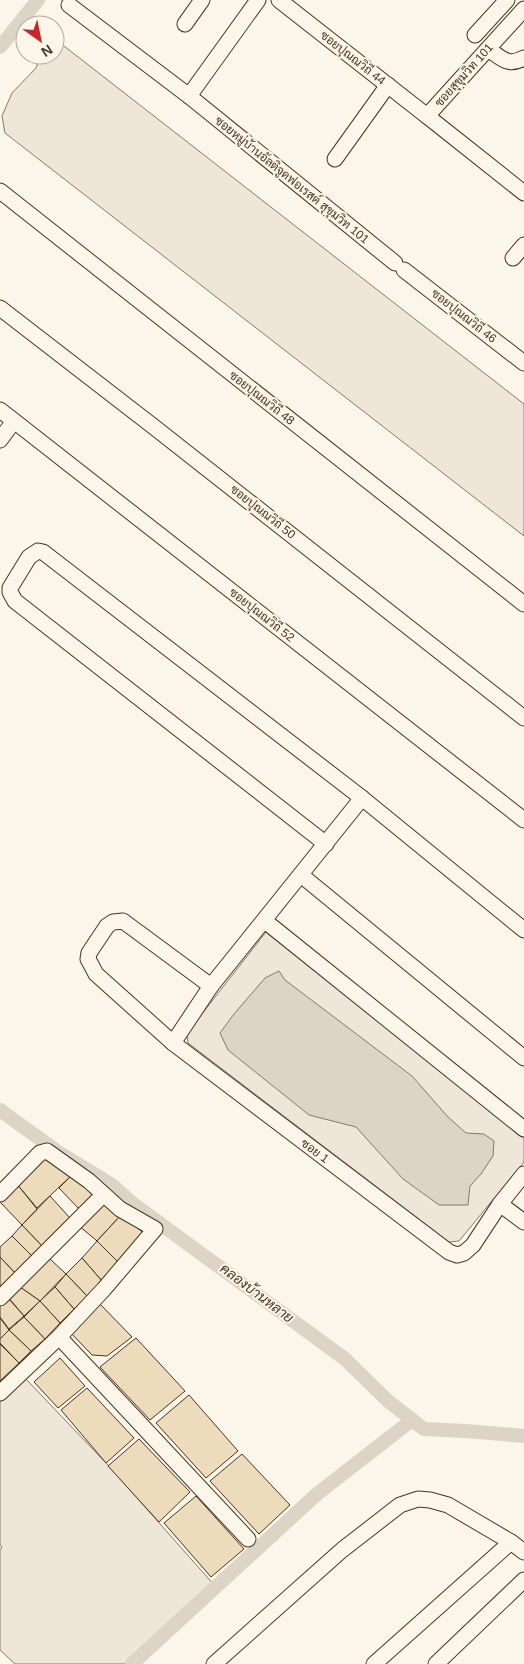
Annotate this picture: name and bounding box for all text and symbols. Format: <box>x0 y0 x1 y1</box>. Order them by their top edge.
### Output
north arrow <box>15 15 65 65</box>
street label: ซอยปุณณวิถี 44 <box>316 27 389 90</box>
street label: ซอยสุขุมวิท 101 <box>432 40 498 111</box>
text: N <box>38 41 56 60</box>
street label: ซอยหมู่บ้านอัลติจูดฟอเรสต์ สุขุมวิท 101 <box>211 113 373 248</box>
street label: ซอยปุณณวิถี 46 <box>427 285 500 348</box>
street label: ซอยปุณณวิถี 48 <box>225 367 298 430</box>
street label: ซอยปุณณวิถี 50 <box>226 481 299 544</box>
street label: ซอยปุณณวิถี 52 <box>225 584 298 647</box>
street label: ซอย 1 <box>298 1136 332 1166</box>
water label: คลองบ้านหลาย <box>217 1260 297 1326</box>

